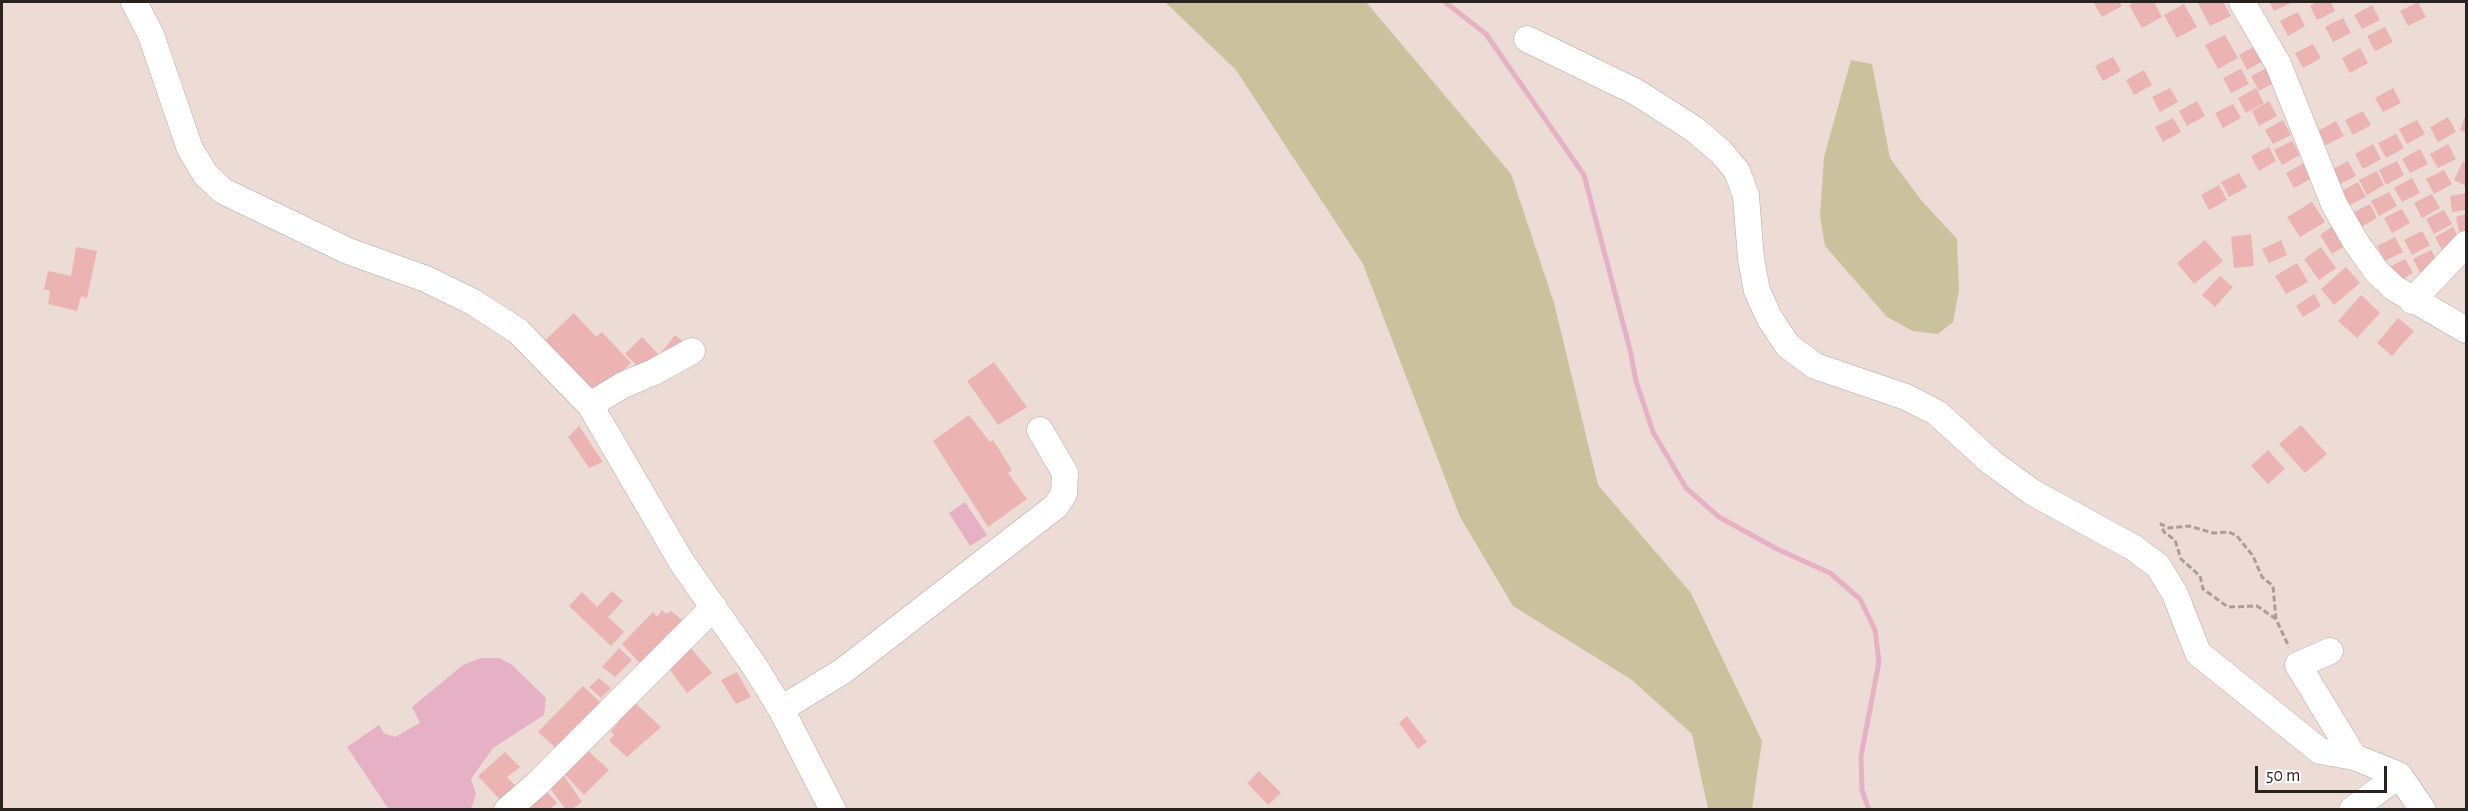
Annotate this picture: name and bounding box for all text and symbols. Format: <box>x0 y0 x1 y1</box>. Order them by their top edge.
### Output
scale bar <box>2258 754 2390 792</box>
text: 50 m <box>2266 767 2300 785</box>

